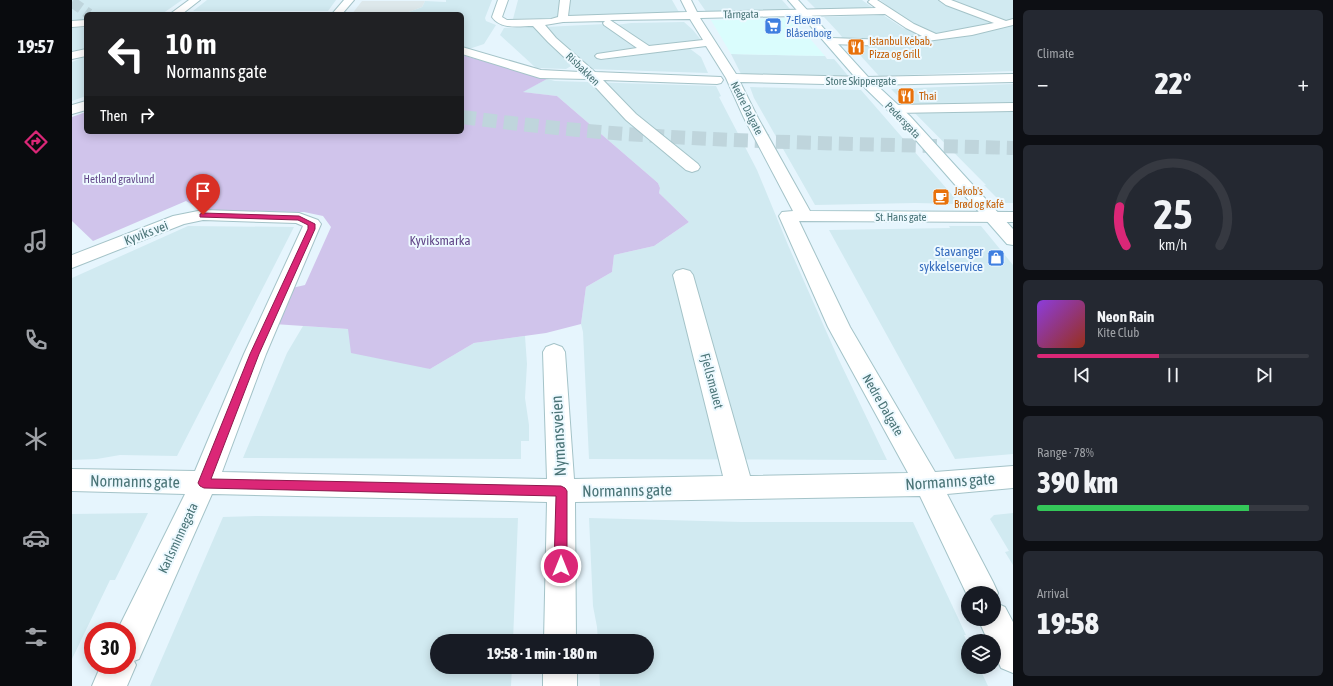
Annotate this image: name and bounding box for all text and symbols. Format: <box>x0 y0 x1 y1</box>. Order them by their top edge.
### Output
street label: Tårngata <box>723 8 759 20</box>
place label: 7-Eleven Blåsenborg <box>786 14 832 39</box>
supermarket icon: 7-Eleven Blåsenborg <box>763 16 783 36</box>
icon: left <box>100 28 152 80</box>
text: 10 m <box>166 28 216 60</box>
place label: Istanbul Kebab, Pizza og Grill <box>869 35 932 60</box>
text: 19:57 <box>17 36 55 57</box>
restaurant icon: Istanbul Kebab, Pizza og Grill <box>846 37 866 57</box>
text: Climate <box>1037 46 1074 61</box>
street label: Risbakken <box>564 50 602 88</box>
text: Normanns gate <box>166 61 267 82</box>
text: 22° <box>1155 66 1191 100</box>
text: − <box>1037 70 1048 96</box>
text: + <box>1298 70 1309 96</box>
street label: Store Skippergate <box>826 75 896 87</box>
street label: Nedre Dalgate <box>728 79 766 137</box>
restaurant icon: Thai <box>896 86 916 106</box>
place label: Thai <box>919 90 937 102</box>
street label: Pedersgata <box>883 99 923 141</box>
icon: right <box>136 104 158 126</box>
text: Then <box>100 107 128 124</box>
icon: directions <box>22 128 50 156</box>
park label: Hetland gravlund <box>84 173 154 185</box>
pin <box>186 174 220 215</box>
icon: arrive <box>192 180 214 202</box>
place label: Jakob's Brød og Kafé <box>954 185 1004 210</box>
cafe icon: Jakob's Brød og Kafé <box>931 187 951 207</box>
text: 25 <box>1153 190 1193 238</box>
street label: St. Hans gate <box>875 211 927 223</box>
street label: Kyviks vei <box>122 218 170 248</box>
icon: music <box>22 227 50 255</box>
park label: Kyviksmarka <box>410 233 471 248</box>
text: km/h <box>1159 236 1187 252</box>
place label: Stavanger sykkelservice <box>919 244 983 274</box>
shop icon: Stavanger sykkelservice <box>986 248 1006 268</box>
text: Neon Rain <box>1097 308 1154 325</box>
text: Kite Club <box>1097 325 1139 340</box>
icon: phone <box>22 326 50 354</box>
street label: Fjellsmauet <box>697 352 727 411</box>
icon: previous <box>1071 364 1093 386</box>
icon: pause <box>1162 364 1184 386</box>
icon: next <box>1253 364 1275 386</box>
street label: Nedre Dalgate <box>859 372 907 439</box>
street label: Nymansveien <box>547 395 570 477</box>
icon: climate <box>22 425 50 453</box>
text: Range · 78% <box>1037 445 1094 460</box>
text: 390 km <box>1037 465 1118 499</box>
street label: Normanns gate <box>905 469 995 494</box>
street label: Normanns gate <box>90 471 180 492</box>
street label: Normanns gate <box>582 480 672 501</box>
street label: Karlsminnegata <box>155 500 201 576</box>
icon: car <box>22 524 50 552</box>
position arrow <box>540 545 582 587</box>
map controls <box>961 586 1001 674</box>
button: sound <box>961 586 1001 626</box>
text: Arrival <box>1037 586 1069 601</box>
text: 19:58 <box>1037 606 1099 640</box>
speed limit sign: 30 <box>84 622 136 674</box>
icon: filters <box>22 623 50 651</box>
button: layers <box>961 634 1001 674</box>
text: 19:58 · 1 min · 180 m <box>487 645 597 662</box>

